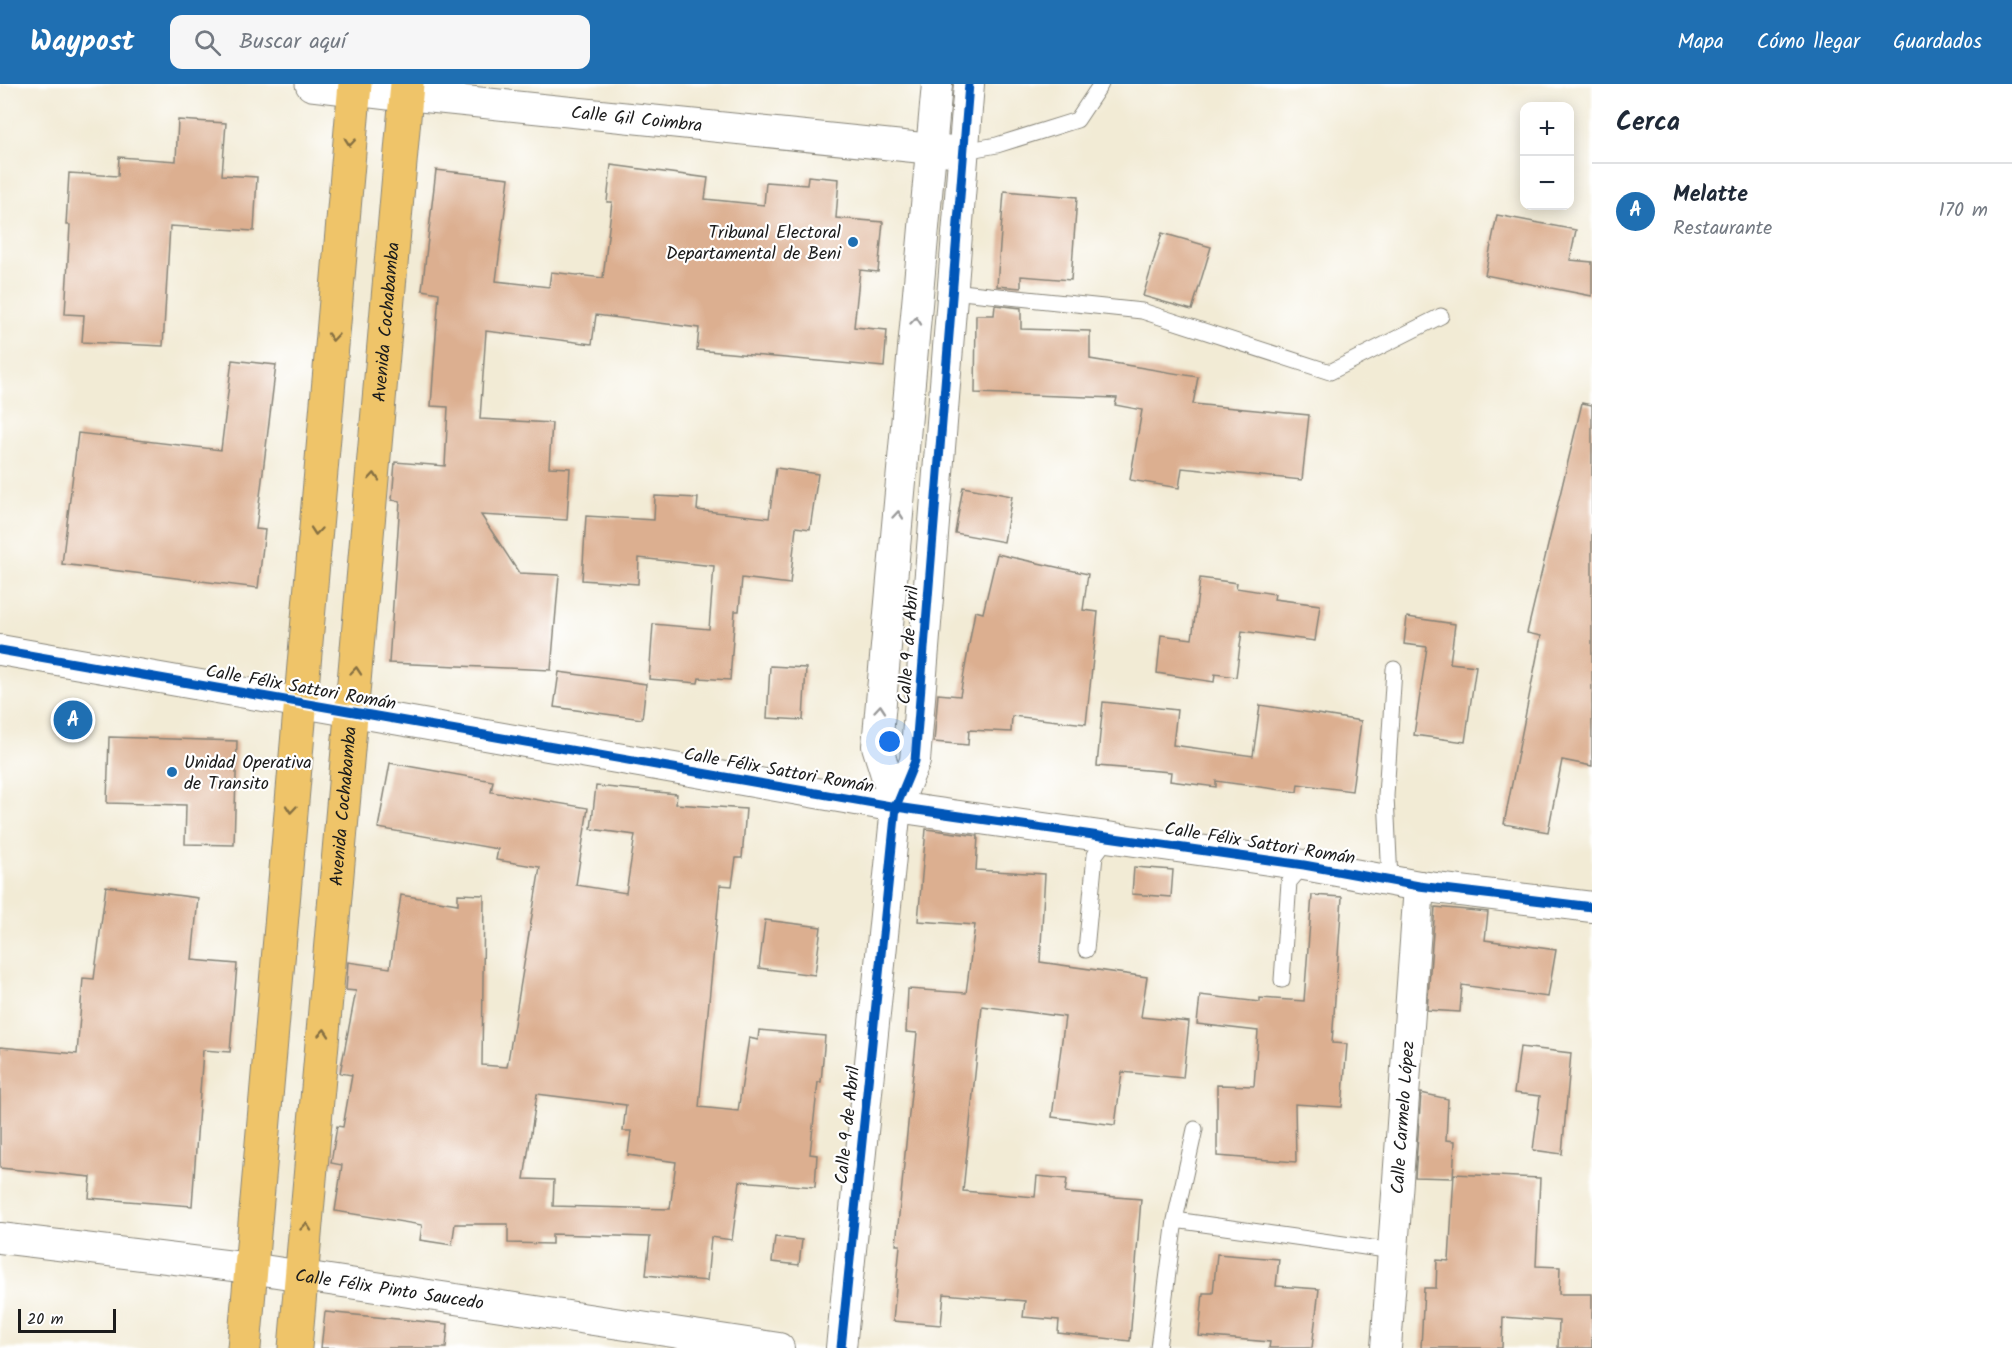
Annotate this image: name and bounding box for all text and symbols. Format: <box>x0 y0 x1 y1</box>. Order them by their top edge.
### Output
search box <box>170 15 590 69</box>
text: Waypost <box>30 20 134 65</box>
text: Buscar aquí <box>239 25 346 60</box>
icon: search <box>191 26 224 59</box>
text: Mapa <box>1677 26 1724 59</box>
text: Cómo llegar <box>1757 26 1860 59</box>
text: Guardados <box>1893 26 1982 59</box>
street label: Calle Gil Coimbra <box>570 99 704 141</box>
map controls <box>1520 102 1574 210</box>
button: + <box>1520 102 1574 156</box>
text: Cerca <box>1616 102 1680 144</box>
one-way arrow <box>344 138 357 147</box>
button: − <box>1520 156 1574 210</box>
text: Melatte <box>1673 178 1748 213</box>
text: A <box>1629 195 1642 227</box>
text: 170 m <box>1939 195 1988 227</box>
text: Restaurante <box>1673 213 1772 245</box>
place label: Tribunal Electoral Departamental de Beni <box>666 219 842 269</box>
marker: Tribunal Electoral Departamental de Beni <box>846 235 860 249</box>
street label: Avenida Cochabamba <box>366 241 409 403</box>
one-way arrow <box>909 316 922 325</box>
one-way arrow <box>327 332 340 341</box>
one-way arrow <box>367 473 380 482</box>
one-way arrow <box>891 510 904 520</box>
one-way arrow <box>310 526 323 535</box>
street label: Calle 9 de Abril <box>891 584 928 705</box>
street label: Calle Félix Sattori Román <box>203 657 398 720</box>
one-way arrow <box>349 667 362 676</box>
pin: A <box>54 698 92 742</box>
one-way arrow <box>873 705 886 714</box>
street label: Avenida Cochabamba <box>323 725 366 887</box>
your location <box>875 727 904 756</box>
street label: Calle Félix Sattori Román <box>681 740 876 803</box>
place label: Unidad Operativa de Transito <box>184 749 312 799</box>
marker: Unidad Operativa de Transito <box>165 765 179 779</box>
one-way arrow <box>285 804 298 813</box>
street label: Calle Félix Sattori Román <box>1162 815 1357 874</box>
one-way arrow <box>317 1028 330 1037</box>
street label: Calle Carmelo López <box>1384 1040 1424 1195</box>
street label: Calle 9 de Abril <box>828 1064 869 1186</box>
one-way arrow <box>299 1222 312 1232</box>
street label: Calle Félix Pinto Saucedo <box>293 1262 486 1319</box>
scale bar <box>18 1306 116 1334</box>
text: 20 m <box>27 1307 63 1332</box>

